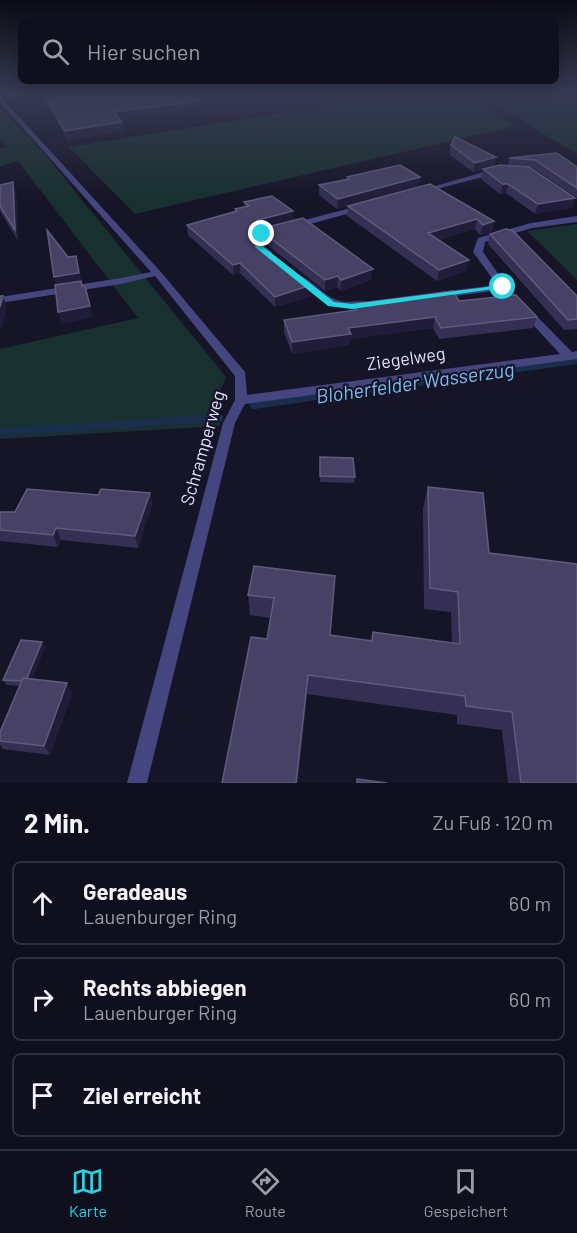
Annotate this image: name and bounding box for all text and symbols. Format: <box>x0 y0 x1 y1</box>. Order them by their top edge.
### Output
search box <box>18 18 559 84</box>
icon: search <box>39 35 72 68</box>
text: Hier suchen <box>87 38 200 64</box>
route end <box>248 220 274 246</box>
route start <box>489 273 515 299</box>
street label: Ziegelweg <box>365 342 447 374</box>
water label: Bloherfelder Wasserzug <box>314 356 516 408</box>
street label: Schramperweg <box>175 388 229 508</box>
text: 2 Min. <box>24 807 90 838</box>
text: Zu Fuß · 120 m <box>433 810 553 834</box>
text: Geradeaus <box>83 878 187 904</box>
icon: ahead <box>26 887 59 920</box>
text: 60 m <box>509 891 551 915</box>
text: Lauenburger Ring <box>83 904 237 928</box>
text: Rechts abbiegen <box>83 974 246 1000</box>
icon: right <box>26 983 59 1016</box>
text: 60 m <box>509 987 551 1011</box>
text: Lauenburger Ring <box>83 1000 237 1024</box>
icon: arrive <box>26 1079 59 1112</box>
text: Ziel erreicht <box>83 1082 201 1108</box>
tab: Karte <box>69 1165 107 1220</box>
tab: Route <box>245 1165 286 1220</box>
tab: Gespeichert <box>424 1165 508 1220</box>

